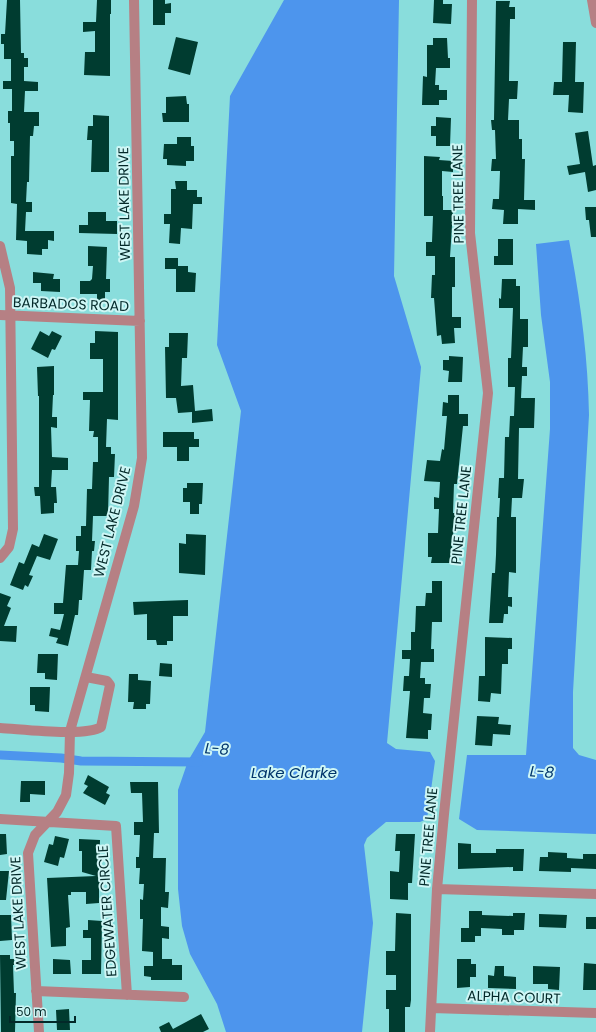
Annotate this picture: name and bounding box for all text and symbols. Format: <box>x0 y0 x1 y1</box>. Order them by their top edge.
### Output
street label: PINE TREE LANE <box>447 144 469 244</box>
street label: WEST LAKE DRIVE <box>113 147 135 261</box>
street label: BARBADOS ROAD <box>13 292 130 316</box>
street label: WEST LAKE DRIVE <box>89 464 135 580</box>
street label: PINE TREE LANE <box>446 465 476 565</box>
water label: L-8 <box>204 737 230 760</box>
water label: L-8 <box>529 760 555 783</box>
water label: Lake Clarke <box>251 762 337 783</box>
street label: PINE TREE LANE <box>414 787 442 887</box>
street label: EDGEWATER CIRCLE <box>92 844 122 978</box>
street label: WEST LAKE DRIVE <box>5 856 31 970</box>
street label: ALPHA COURT <box>467 985 562 1009</box>
scale bar <box>10 998 75 1024</box>
text: 50 m <box>16 1003 47 1020</box>

